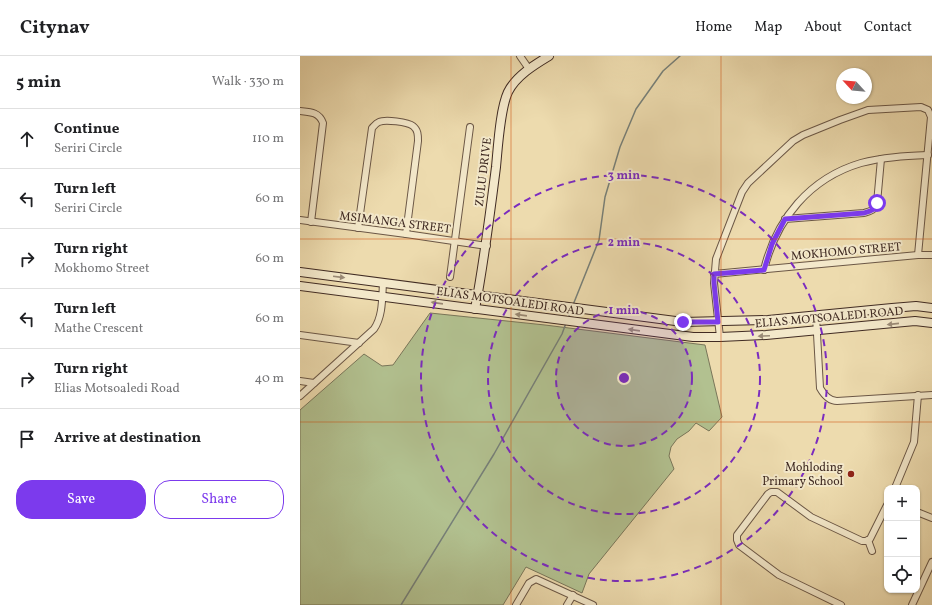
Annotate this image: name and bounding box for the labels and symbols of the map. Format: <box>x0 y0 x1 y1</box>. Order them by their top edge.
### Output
north arrow <box>836 68 872 104</box>
street label: ZULU DRIVE <box>472 137 496 208</box>
text: 3 min <box>608 168 640 184</box>
route start <box>868 194 886 212</box>
street label: MSIMANGA STREET <box>338 208 451 238</box>
text: 2 min <box>608 235 640 251</box>
street label: MOKHOMO STREET <box>790 239 902 265</box>
one-way arrow <box>333 274 345 280</box>
street label: ELIAS MOTSOALEDI ROAD <box>435 284 585 320</box>
one-way arrow <box>431 300 443 307</box>
text: 1 min <box>609 303 640 319</box>
street label: ELIAS MOTSOALEDI ROAD <box>754 304 904 332</box>
one-way arrow <box>515 312 527 318</box>
route end <box>674 313 692 331</box>
one-way arrow <box>887 320 899 327</box>
one-way arrow <box>628 327 640 333</box>
one-way arrow <box>758 332 770 339</box>
centre of rings <box>617 371 631 385</box>
place label: Mohloding Primary School <box>762 460 843 490</box>
marker: Mohloding Primary School <box>846 469 856 479</box>

